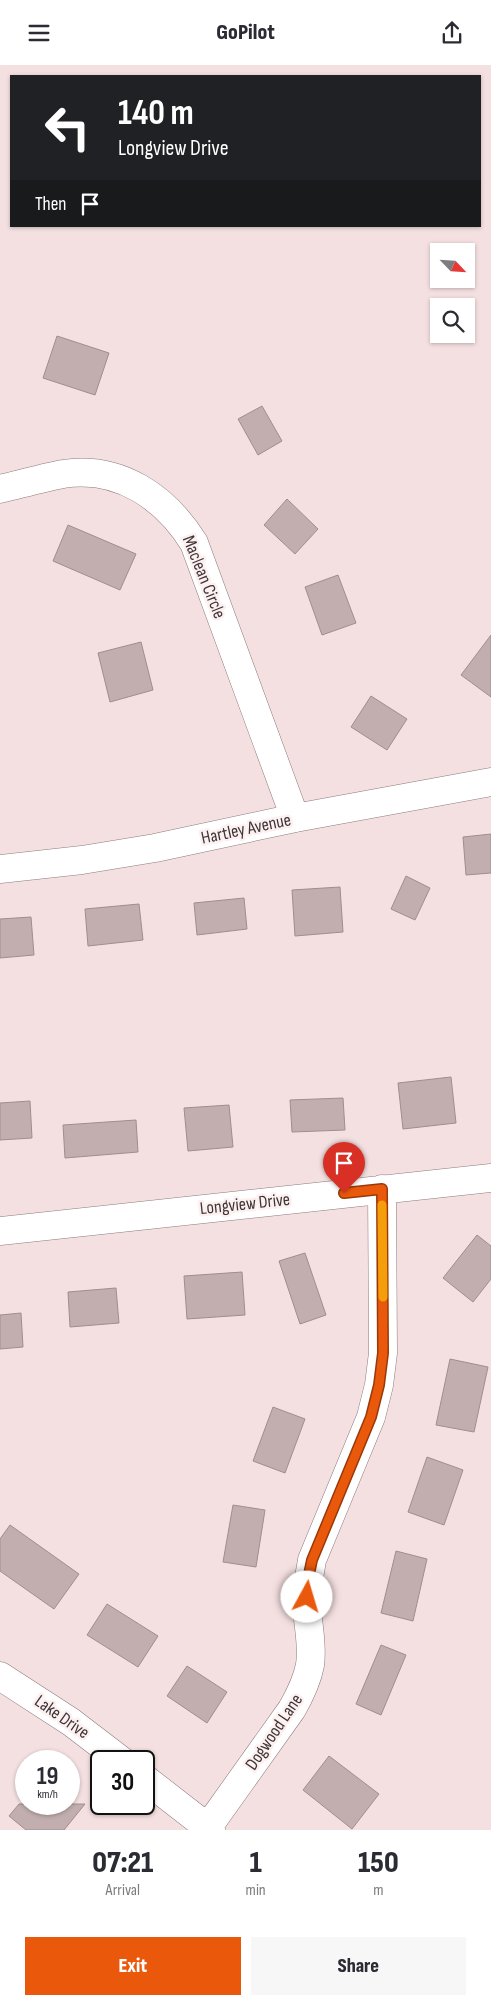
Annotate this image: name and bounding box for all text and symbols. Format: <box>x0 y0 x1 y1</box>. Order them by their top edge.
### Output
icon: menu <box>25 19 53 47</box>
text: GoPilot <box>216 19 275 46</box>
icon: share <box>438 19 466 47</box>
text: 140 m <box>118 92 194 135</box>
icon: left <box>35 95 100 160</box>
text: Longview Drive <box>118 135 229 162</box>
icon: arrive <box>76 190 104 218</box>
text: Then <box>35 193 66 216</box>
north arrow <box>430 243 475 287</box>
map controls <box>430 243 475 343</box>
button: search <box>430 298 475 343</box>
street label: Maclean Circle <box>178 532 230 622</box>
street label: Hartley Avenue <box>199 809 293 849</box>
pin <box>323 1142 365 1193</box>
icon: arrive <box>330 1149 358 1177</box>
street label: Longview Drive <box>199 1189 291 1219</box>
position arrow <box>280 1570 332 1622</box>
street label: Dogwood Lane <box>241 1690 307 1774</box>
street label: Lake Drive <box>31 1691 93 1743</box>
speed limit sign: 30 <box>90 1750 155 1815</box>
text: 19 <box>37 1761 58 1792</box>
text: km/h <box>37 1787 58 1802</box>
text: 07:21 <box>92 1845 153 1881</box>
text: 1 <box>250 1845 262 1881</box>
text: 150 <box>358 1845 399 1881</box>
text: Arrival <box>106 1881 140 1900</box>
text: min <box>246 1881 266 1900</box>
text: m <box>373 1881 383 1900</box>
button: Exit <box>25 1937 241 1995</box>
button: Share <box>251 1937 466 1995</box>

